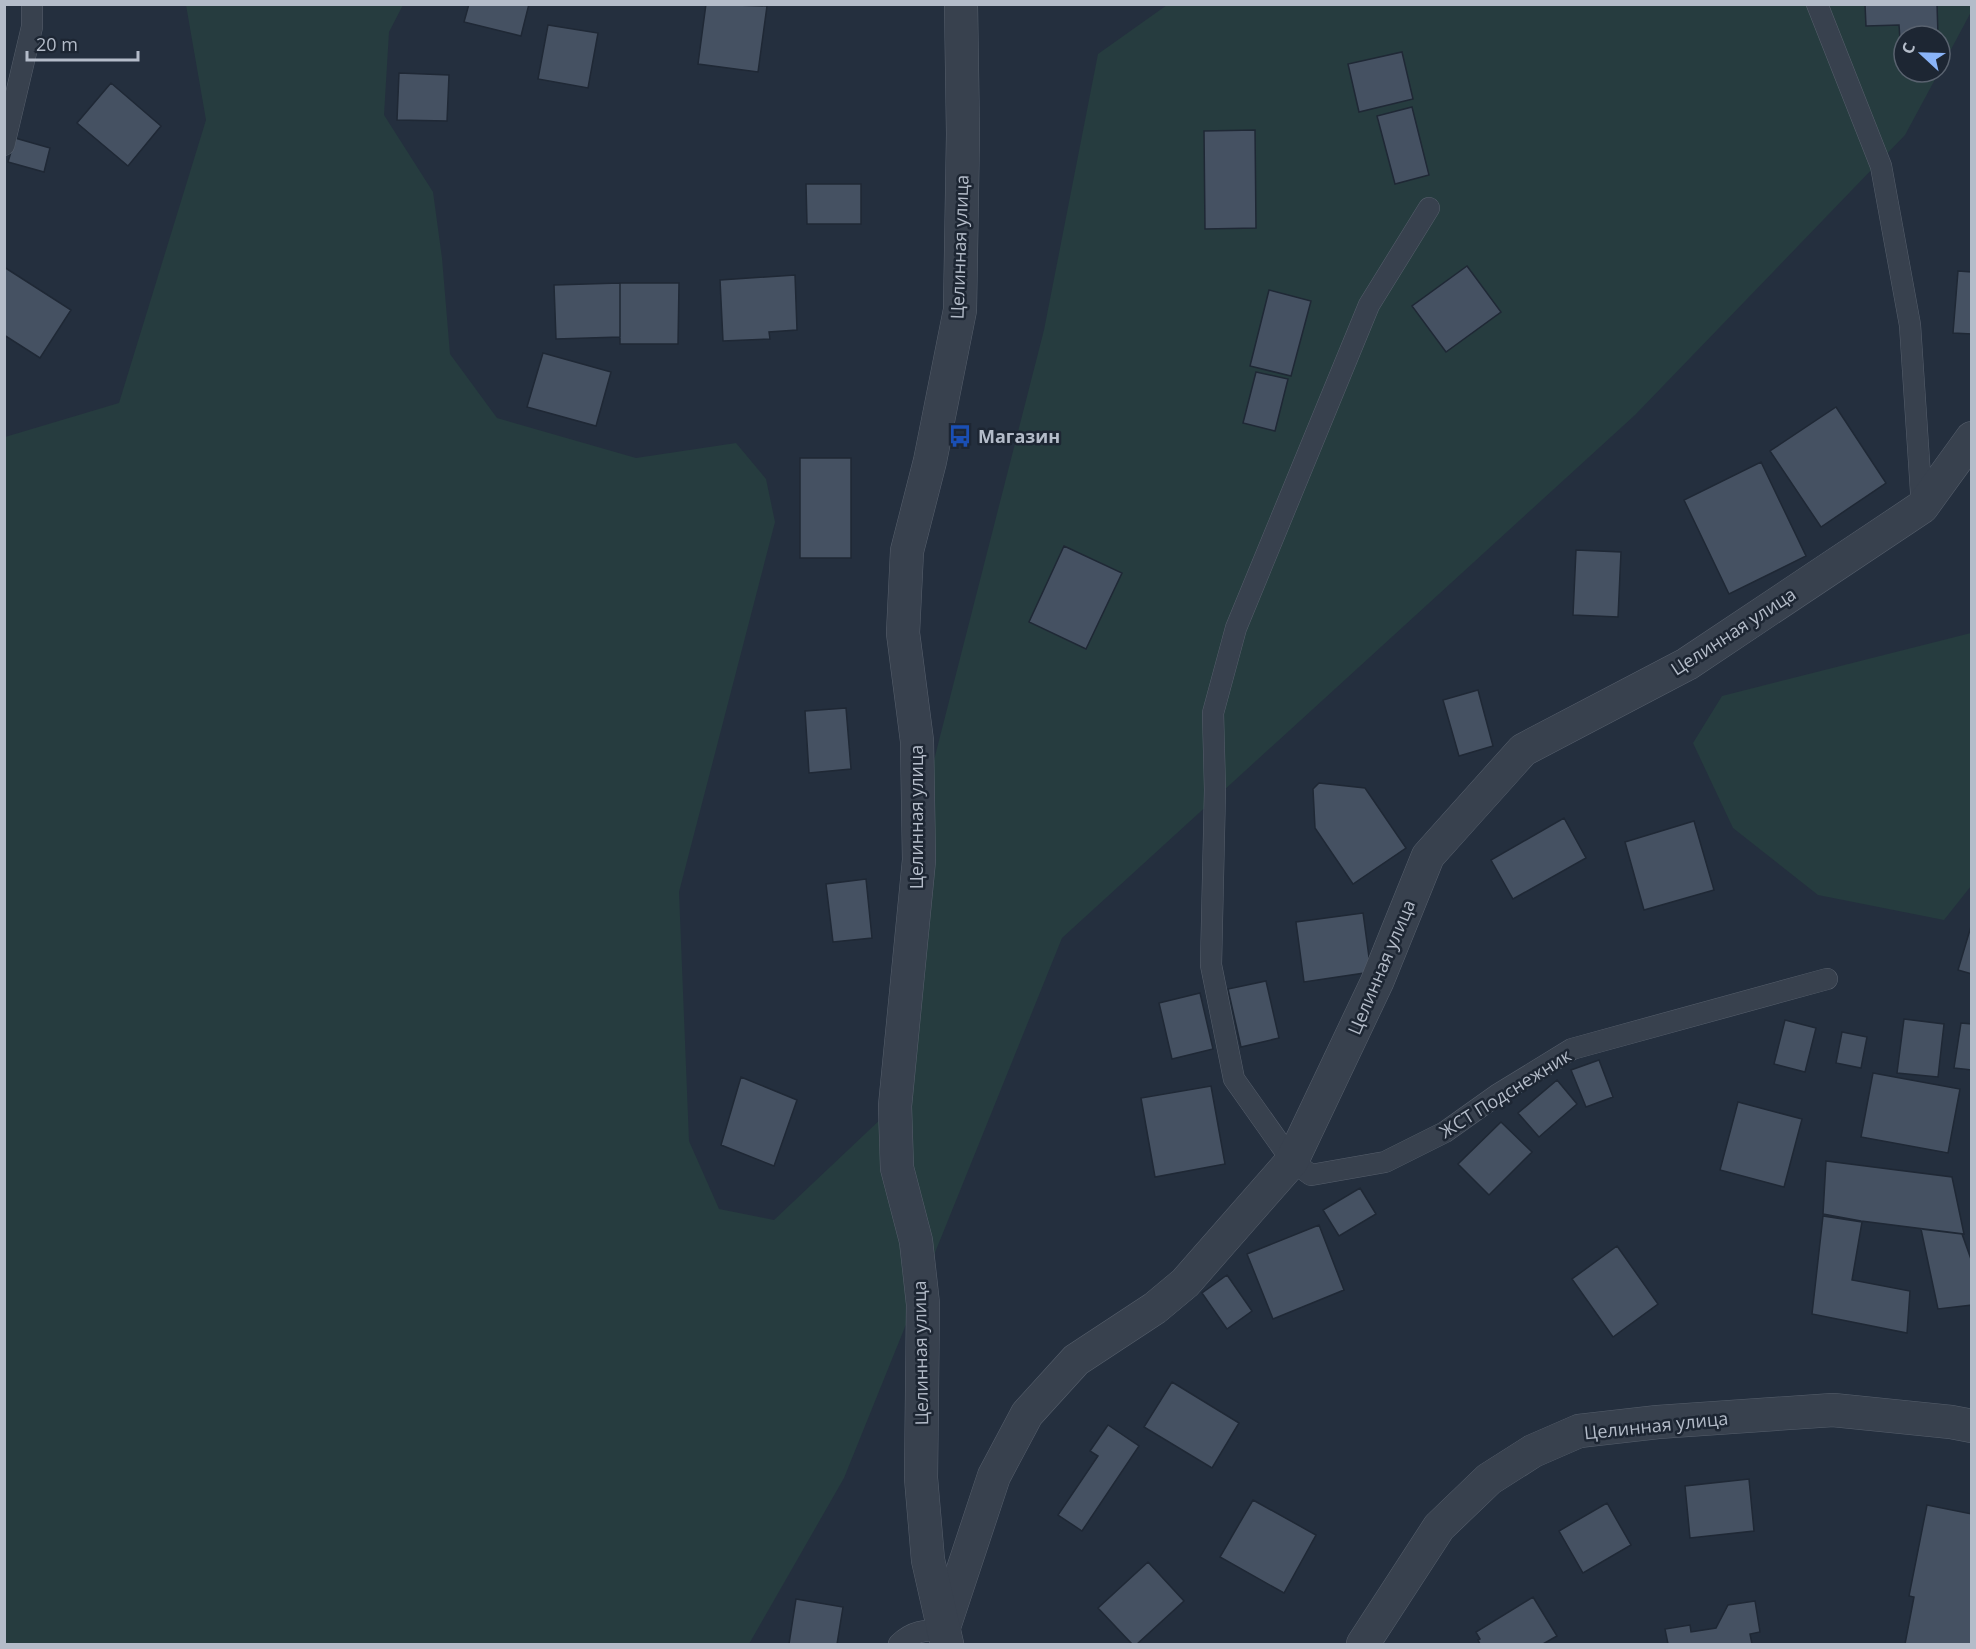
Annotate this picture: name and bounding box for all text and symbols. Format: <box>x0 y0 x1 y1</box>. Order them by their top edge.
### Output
scale bar <box>27 24 138 62</box>
north arrow <box>1892 24 1952 84</box>
text: 20 m <box>36 32 78 56</box>
text: С <box>1896 40 1920 57</box>
street label: Целинная улица <box>944 174 974 320</box>
bus stop icon: Магазин <box>947 423 973 449</box>
place label: Магазин <box>978 424 1060 448</box>
street label: Целинная улица <box>1666 582 1800 680</box>
street label: Целинная улица <box>904 745 928 889</box>
street label: Целинная улица <box>1342 896 1420 1038</box>
street label: ЖСТ Подснежник <box>1435 1042 1576 1143</box>
street label: Целинная улица <box>907 1281 933 1425</box>
street label: Целинная улица <box>1583 1406 1729 1444</box>

